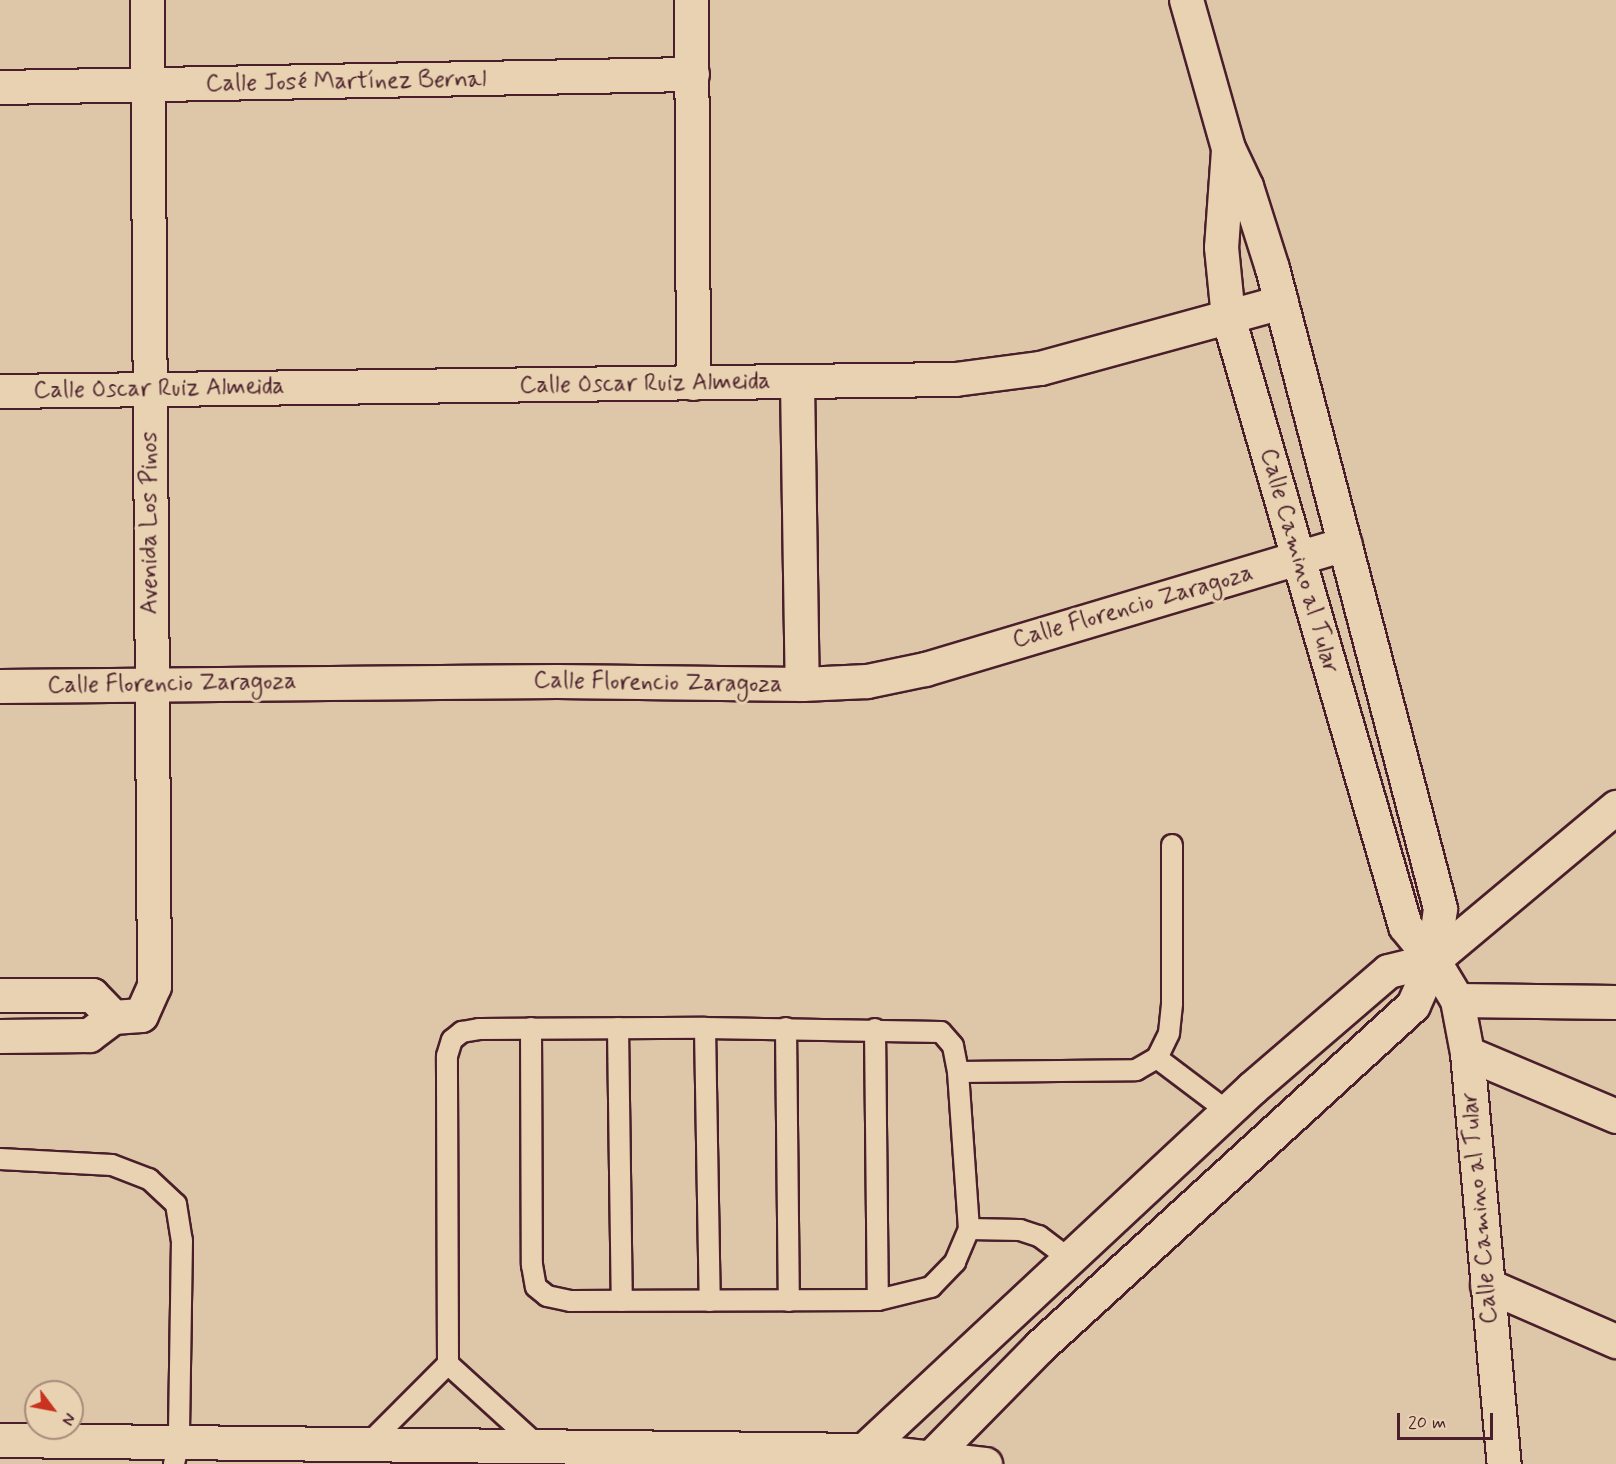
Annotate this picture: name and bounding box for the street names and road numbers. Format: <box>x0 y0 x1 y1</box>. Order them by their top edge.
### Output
street label: Calle José Martínez Bernal <box>203 65 489 99</box>
street label: Calle Oscar Ruiz Almeida <box>515 367 775 401</box>
street label: Calle Oscar Ruiz Almeida <box>29 372 289 406</box>
street label: Avenida Los Pinos <box>136 433 164 613</box>
street label: Calle Camino al Tular <box>1254 449 1344 673</box>
street label: Calle Florencio Zaragoza <box>1008 558 1258 656</box>
street label: Calle Florencio Zaragoza <box>532 666 784 700</box>
street label: Calle Florencio Zaragoza <box>46 667 298 701</box>
street label: Calle Camino al Tular <box>1456 1095 1504 1321</box>

